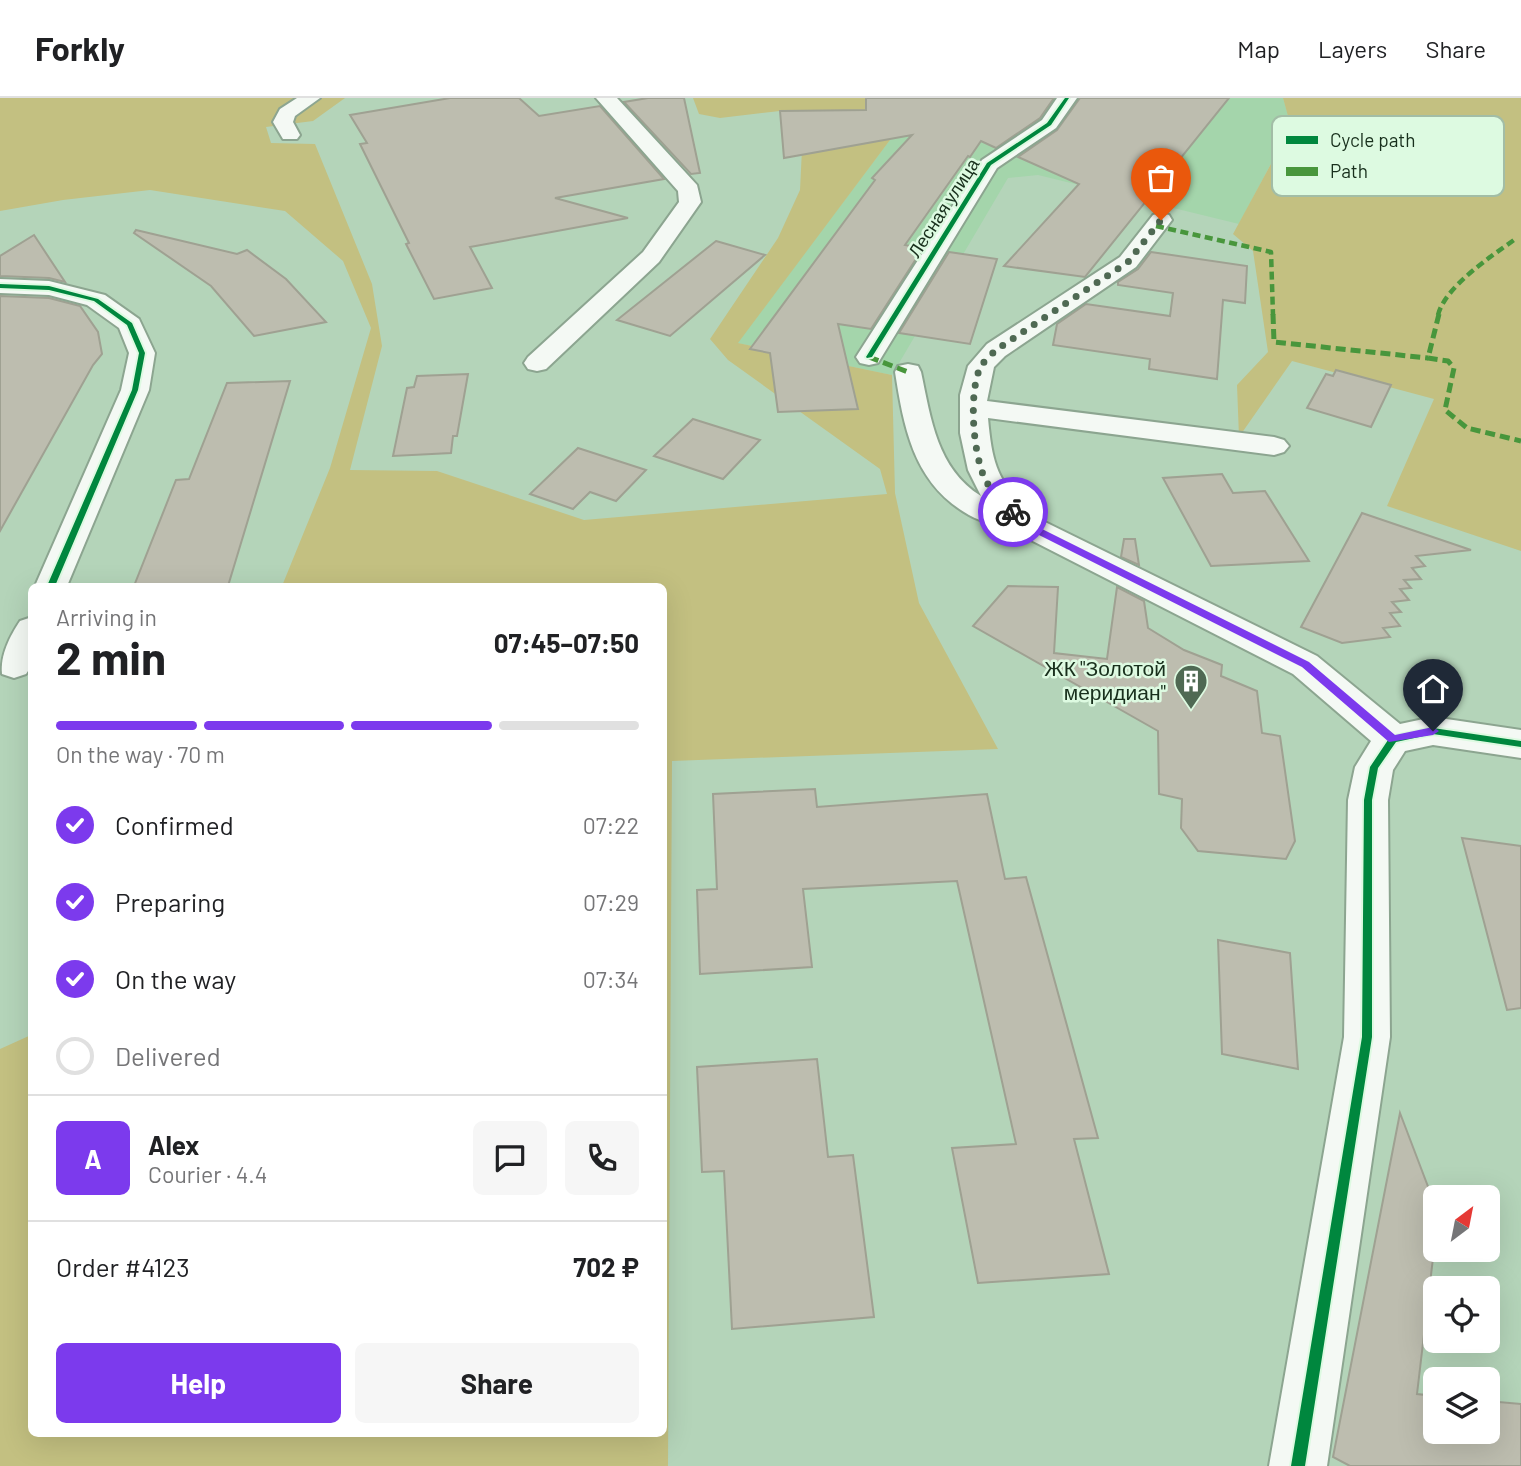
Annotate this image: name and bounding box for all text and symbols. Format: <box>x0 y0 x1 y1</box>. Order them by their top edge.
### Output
text: Forkly <box>35 28 125 68</box>
text: Map <box>1237 34 1280 63</box>
text: Layers <box>1318 34 1387 63</box>
text: Share <box>1425 34 1486 63</box>
legend <box>1272 116 1504 196</box>
text: Cycle path <box>1330 128 1415 151</box>
pin <box>1131 148 1191 220</box>
street label: Лесная улица <box>903 153 984 261</box>
icon: bag <box>1142 159 1180 197</box>
text: Path <box>1330 159 1368 182</box>
courier <box>978 477 1048 547</box>
icon: bike <box>994 493 1032 531</box>
text: Arriving in <box>56 603 157 631</box>
text: 07:45–07:50 <box>494 627 639 658</box>
text: 2 min <box>56 629 166 684</box>
place label: ЖК "Золотой меридиан" <box>1044 655 1166 704</box>
pin <box>1403 659 1463 731</box>
building icon: ЖК "Золотой меридиан" <box>1172 662 1210 711</box>
icon: home <box>1414 670 1452 708</box>
text: On the way · 70 m <box>56 740 225 768</box>
icon: check <box>56 806 94 844</box>
text: Confirmed <box>115 809 234 840</box>
text: 07:22 <box>583 811 639 839</box>
icon: check <box>56 883 94 921</box>
text: Preparing <box>115 886 225 917</box>
text: 07:29 <box>583 888 639 916</box>
icon: check <box>56 960 94 998</box>
text: On the way <box>115 963 236 994</box>
text: 07:34 <box>583 965 639 993</box>
text: Delivered <box>115 1040 221 1071</box>
button: chat <box>473 1121 547 1195</box>
button: phone <box>565 1121 639 1195</box>
text: Alex <box>148 1129 199 1160</box>
text: A <box>84 1143 102 1174</box>
text: Courier · 4.4 <box>148 1160 267 1188</box>
north arrow <box>1423 1185 1500 1262</box>
map controls <box>1423 1185 1500 1444</box>
text: Order #4123 <box>56 1251 190 1282</box>
text: 702 ₽ <box>573 1251 639 1282</box>
button: locate <box>1423 1276 1500 1353</box>
button: Help <box>56 1343 341 1423</box>
button: Share <box>355 1343 639 1423</box>
button: layers <box>1423 1367 1500 1444</box>

